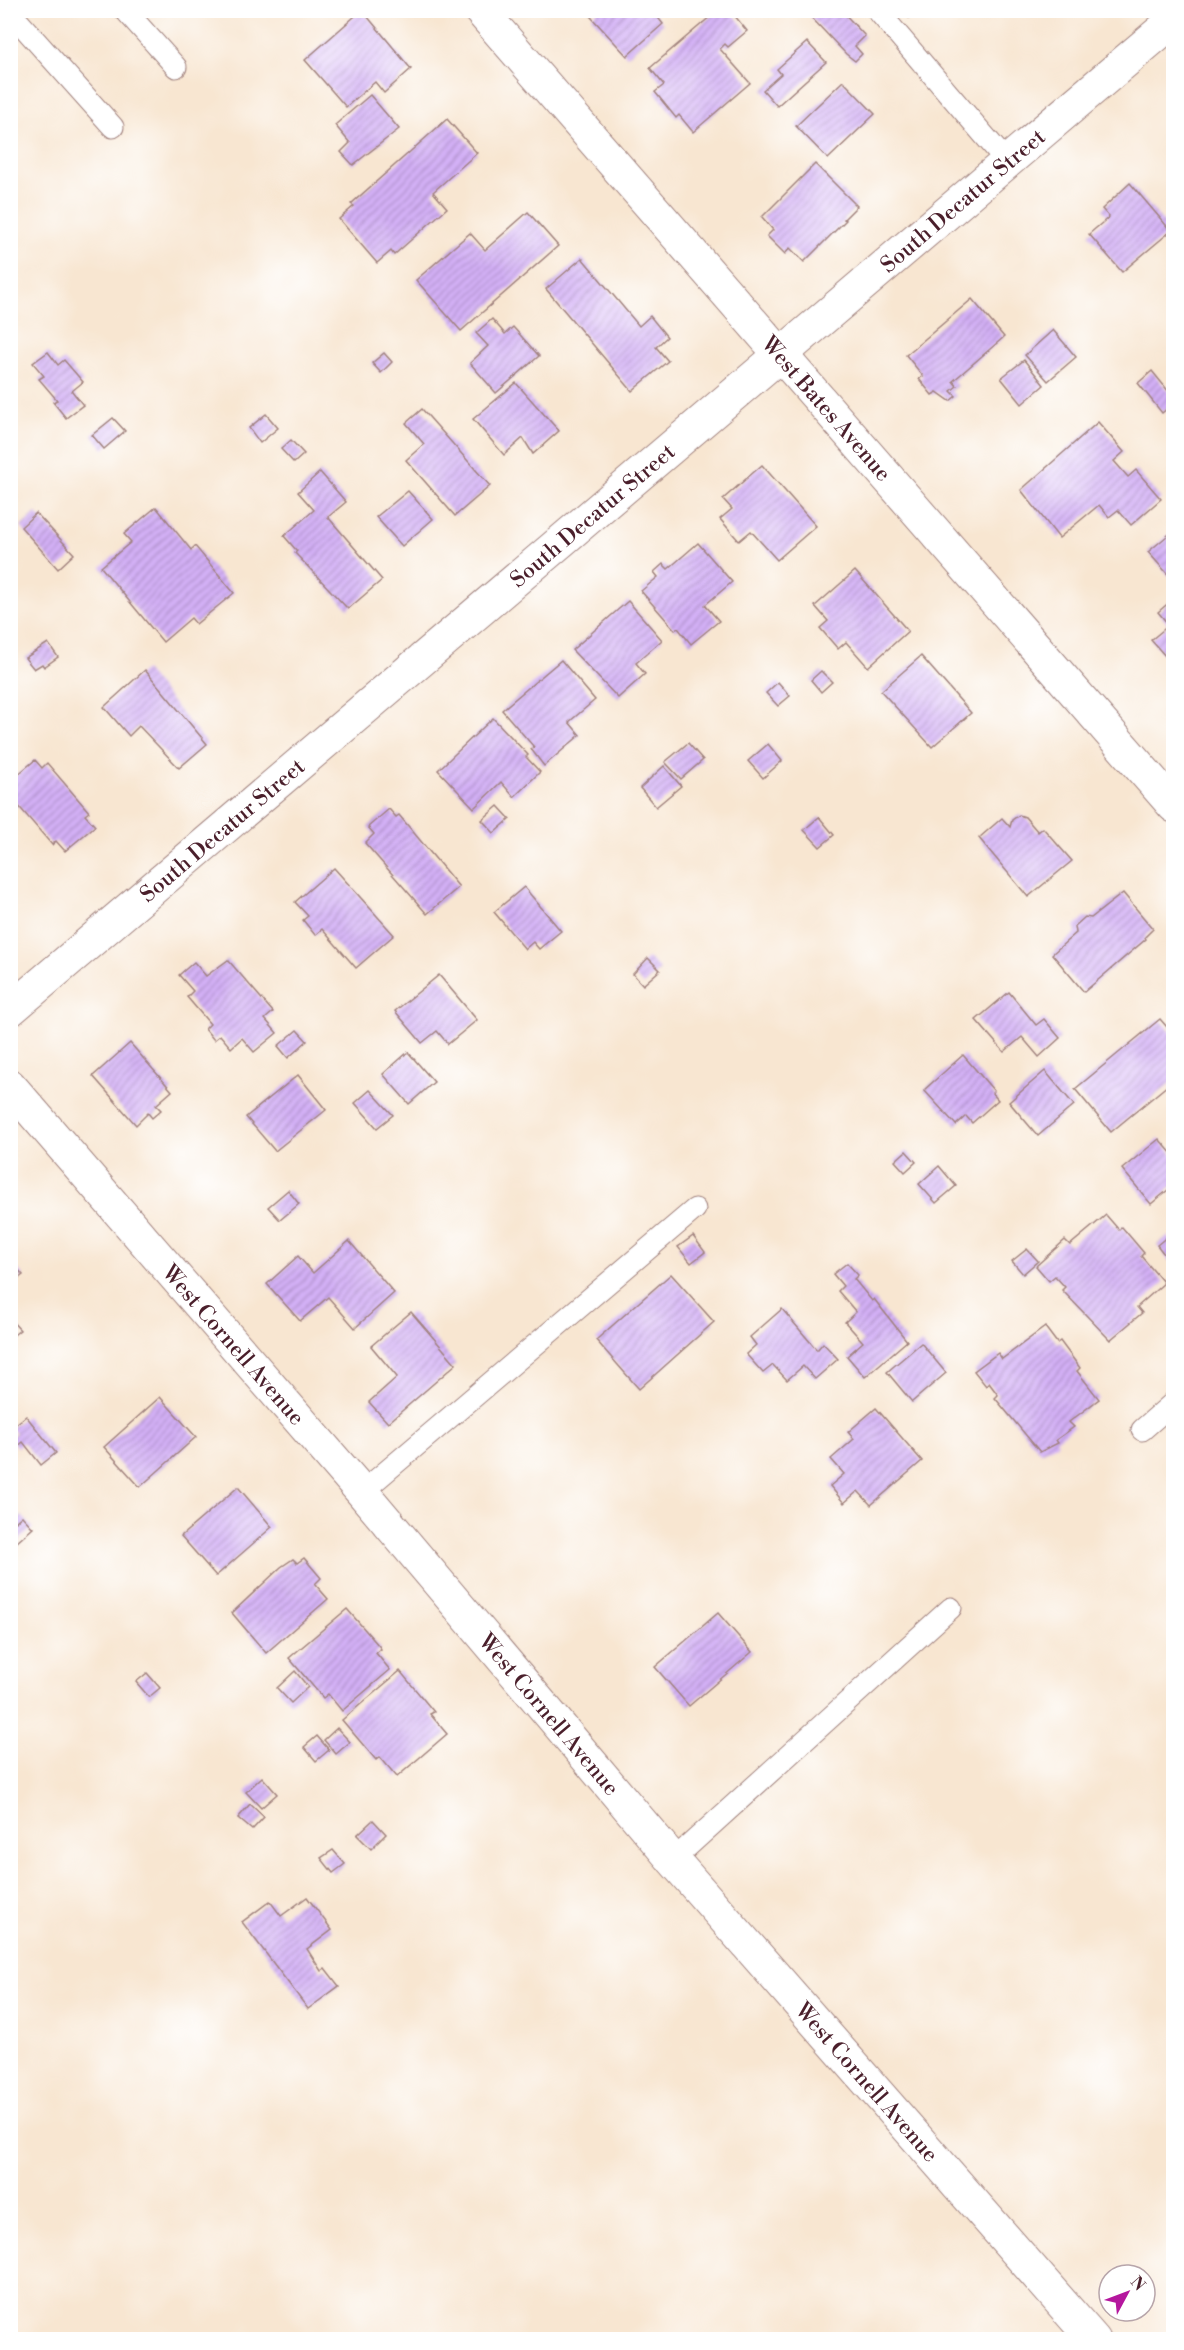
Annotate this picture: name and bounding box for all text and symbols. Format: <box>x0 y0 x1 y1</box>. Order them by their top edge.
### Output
street label: South Decatur Street <box>875 123 1051 279</box>
street label: West Bates Avenue <box>755 330 896 487</box>
street label: South Decatur Street <box>505 438 681 594</box>
street label: South Decatur Street <box>135 753 311 909</box>
street label: West Cornell Avenue <box>155 1259 310 1431</box>
street label: West Cornell Avenue <box>472 1628 624 1801</box>
street label: West Cornell Avenue <box>788 1996 944 2168</box>
north arrow <box>1097 2263 1157 2323</box>
text: N <box>1126 2272 1149 2295</box>

